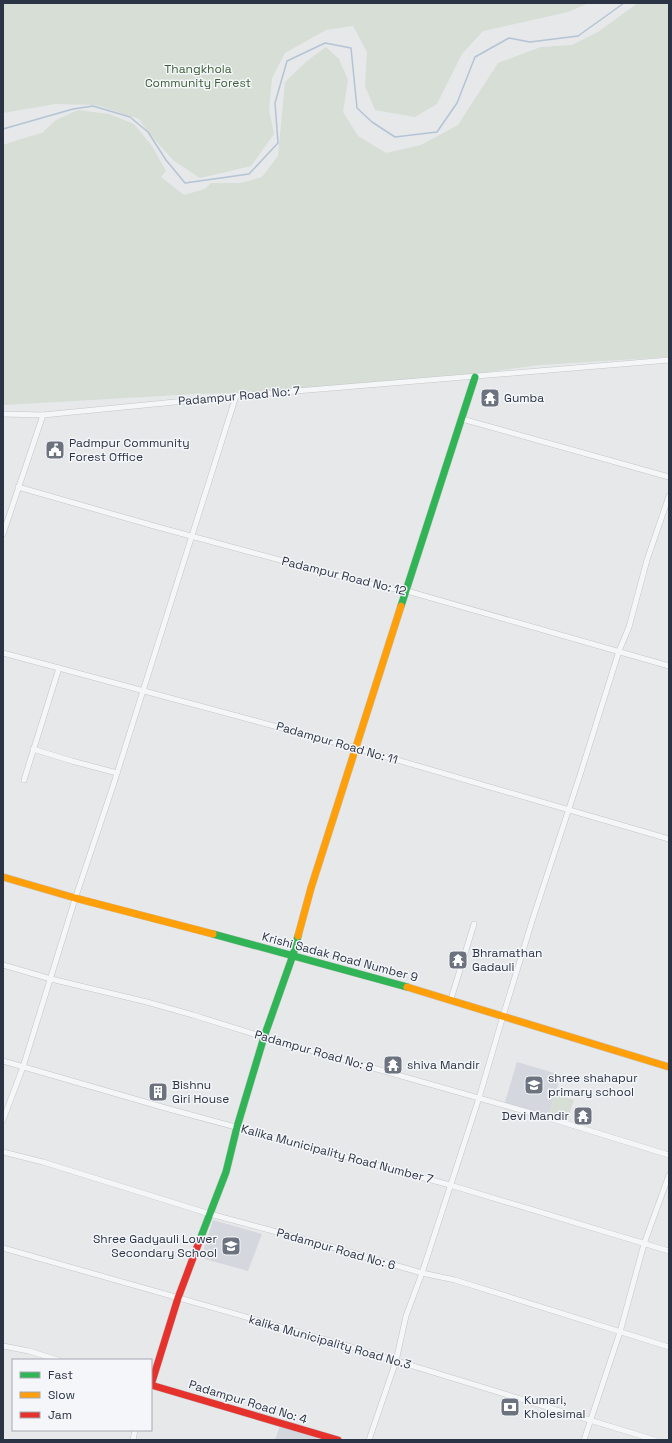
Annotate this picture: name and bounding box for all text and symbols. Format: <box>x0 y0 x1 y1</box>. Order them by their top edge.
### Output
park label: Thangkhola Community Forest <box>145 61 251 91</box>
street label: Padampur Road No: 7 <box>177 383 301 409</box>
temple icon: Gumba <box>479 387 501 409</box>
place label: Gumba <box>504 390 544 406</box>
place label: Padmpur Community Forest Office <box>69 435 190 465</box>
public building icon: Padmpur Community Forest Office <box>44 439 66 461</box>
street label: Padampur Road No: 12 <box>280 553 408 599</box>
street label: Padampur Road No: 11 <box>274 718 400 768</box>
street label: Krishi Sadak Road Number 9 <box>260 928 420 986</box>
place label: Bhramathan Gadauli <box>472 945 542 975</box>
temple icon: Bhramathan Gadauli <box>447 949 469 971</box>
street label: Padampur Road No: 8 <box>253 1026 375 1076</box>
temple icon: shiva Mandir <box>382 1054 404 1076</box>
place label: shiva Mandir <box>407 1057 480 1073</box>
place label: shree shahapur primary school <box>548 1070 638 1100</box>
school or university icon: shree shahapur primary school <box>523 1074 545 1096</box>
place label: Bishnu Giri House <box>172 1077 229 1107</box>
building icon: Bishnu Giri House <box>147 1081 169 1103</box>
temple icon: Devi Mandir <box>572 1105 594 1127</box>
place label: Devi Mandir <box>502 1108 569 1124</box>
street label: Kalika Municipality Road Number 7 <box>239 1121 435 1187</box>
street label: Padampur Road No: 6 <box>275 1224 397 1274</box>
place label: Shree Gadyauli Lower Secondary School <box>93 1231 217 1261</box>
school or university icon: Shree Gadyauli Lower Secondary School <box>220 1235 242 1257</box>
street label: kalika Municipality Road No.3 <box>247 1311 413 1373</box>
legend <box>12 1359 152 1431</box>
text: Fast <box>48 1367 73 1383</box>
street label: Padampur Road No: 4 <box>187 1376 310 1428</box>
text: Slow <box>48 1387 75 1403</box>
place label: Kumari, Kholesimal <box>524 1392 586 1422</box>
bank icon: Kumari, Kholesimal <box>499 1396 521 1418</box>
text: Jam <box>48 1407 72 1423</box>

